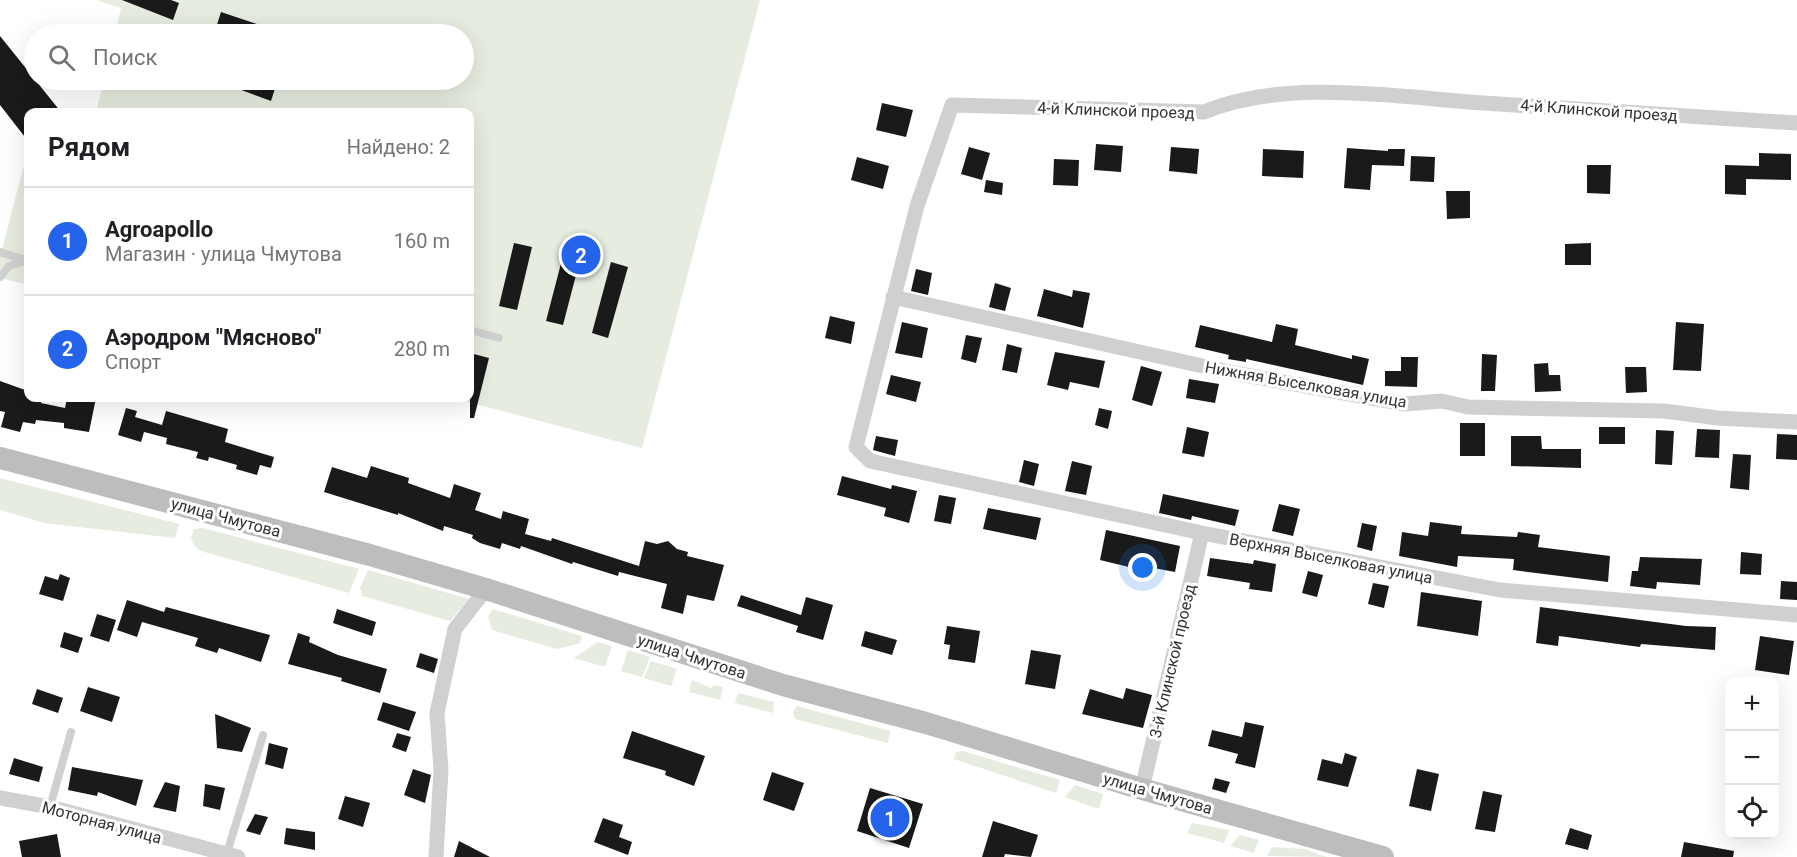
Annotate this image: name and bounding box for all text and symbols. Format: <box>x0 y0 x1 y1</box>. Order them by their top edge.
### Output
search box <box>24 24 474 90</box>
icon: search <box>45 41 78 74</box>
text: Поиск <box>93 45 157 70</box>
street label: 4-й Клинской проезд <box>1520 96 1678 125</box>
street label: 4-й Клинской проезд <box>1037 98 1195 123</box>
text: Рядом <box>48 132 130 162</box>
text: Найдено: 2 <box>347 135 450 159</box>
text: Agroapollo <box>105 217 213 242</box>
text: 1 <box>62 229 73 253</box>
text: 160 m <box>394 229 450 253</box>
pin: 2 <box>562 232 600 278</box>
text: Магазин · улица Чмутова <box>105 242 342 266</box>
text: Аэродром "Мясново" <box>105 325 322 350</box>
text: 2 <box>62 337 73 361</box>
text: 280 m <box>394 337 450 361</box>
text: Спорт <box>105 350 161 374</box>
street label: Нижняя Выселковая улица <box>1204 357 1408 412</box>
street label: улица Чмутова <box>169 494 283 541</box>
street label: Верхняя Выселковая улица <box>1228 529 1434 588</box>
your location <box>1128 553 1157 582</box>
street label: 3-й Клинской проезд <box>1146 582 1200 740</box>
street label: улица Чмутова <box>635 630 748 683</box>
map controls <box>1725 677 1779 839</box>
button: + <box>1725 677 1779 731</box>
button: − <box>1725 731 1779 785</box>
street label: улица Чмутова <box>1101 769 1215 818</box>
button: locate <box>1725 785 1779 839</box>
pin: 1 <box>870 796 910 840</box>
street label: Моторная улица <box>40 797 164 848</box>

